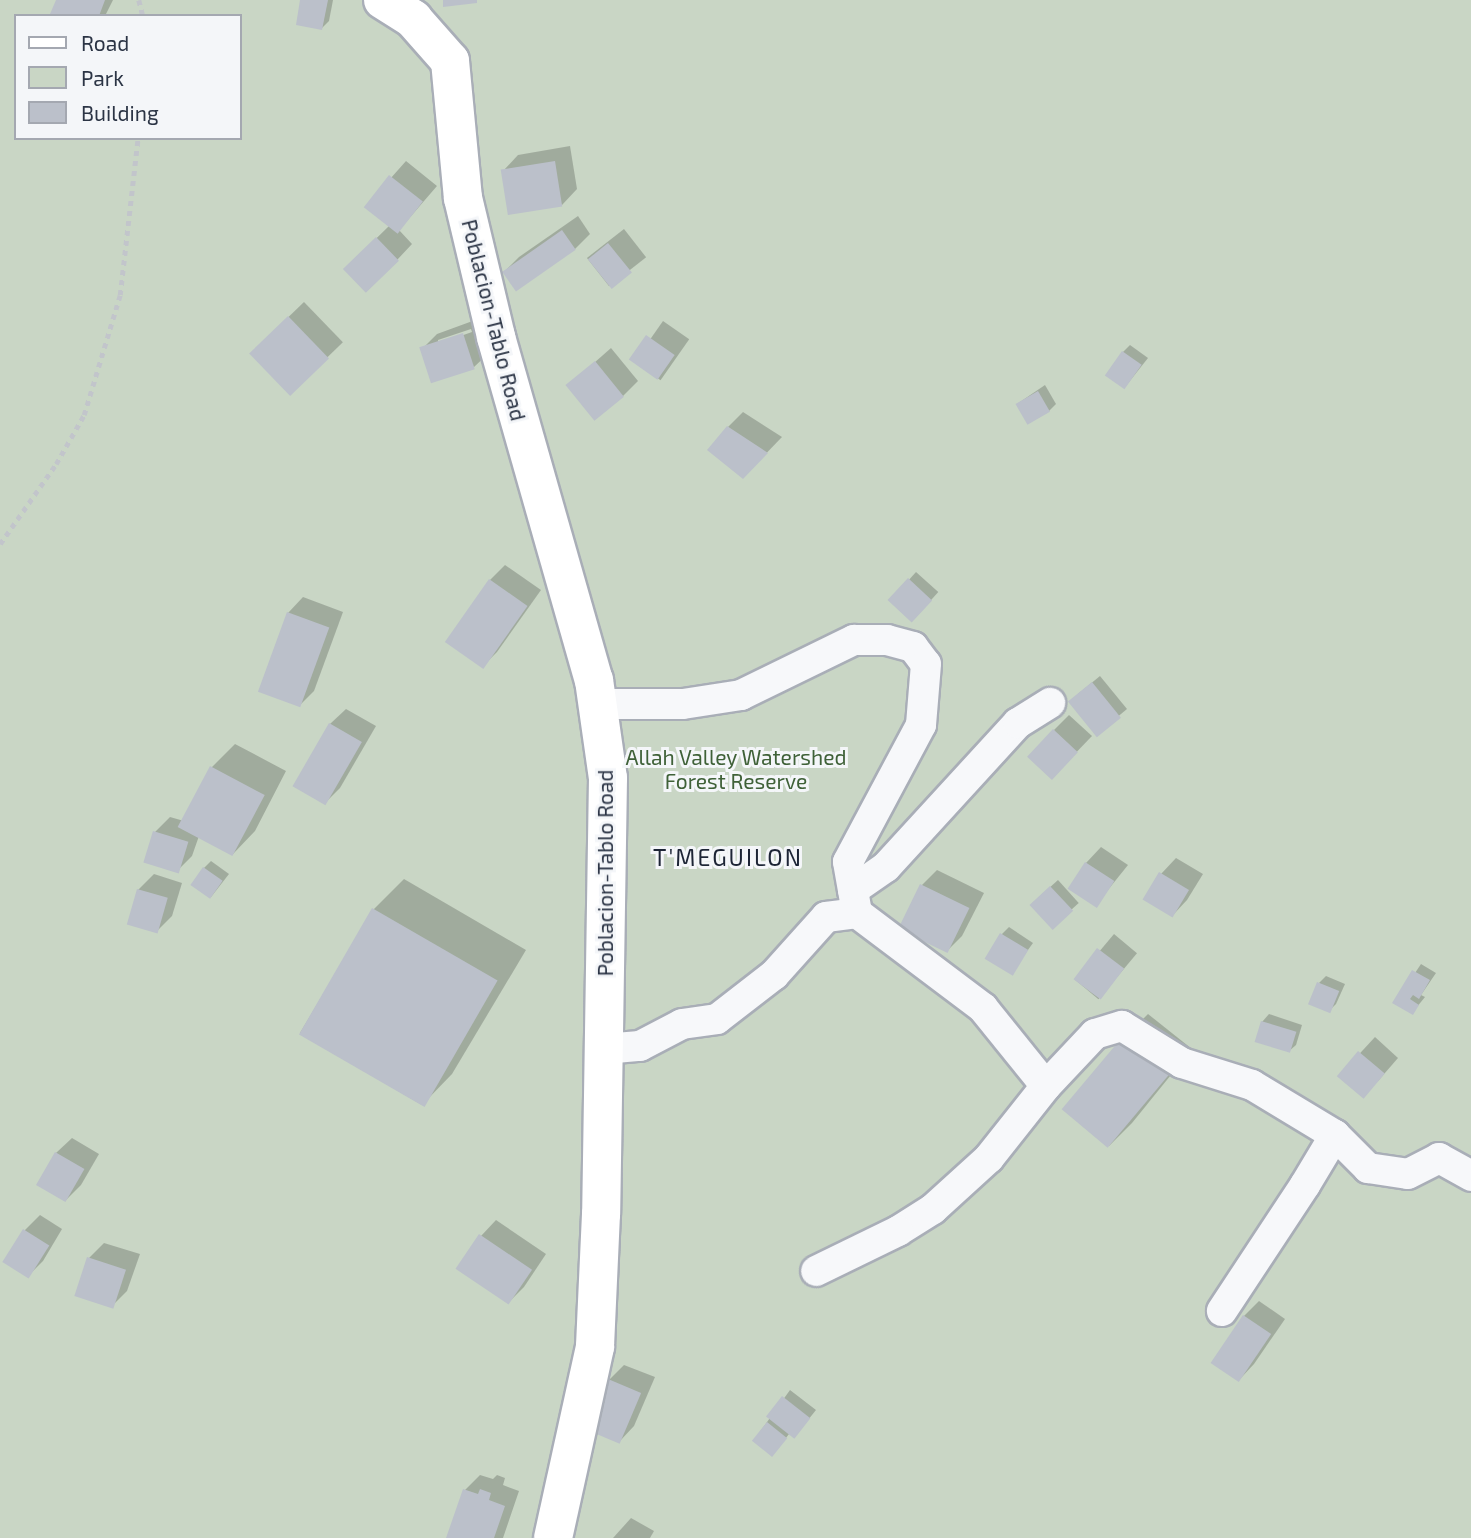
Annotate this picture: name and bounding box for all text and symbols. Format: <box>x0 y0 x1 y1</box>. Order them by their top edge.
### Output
legend <box>14 14 242 140</box>
text: Road <box>81 30 129 55</box>
text: Park <box>81 65 124 90</box>
text: Building <box>81 100 159 125</box>
street label: Poblacion-Tablo Road <box>457 217 531 423</box>
park label: Allah Valley Watershed Forest Reserve <box>625 744 847 794</box>
street label: Poblacion-Tablo Road <box>592 770 618 976</box>
district label: T'MEGUILON <box>654 843 802 871</box>

